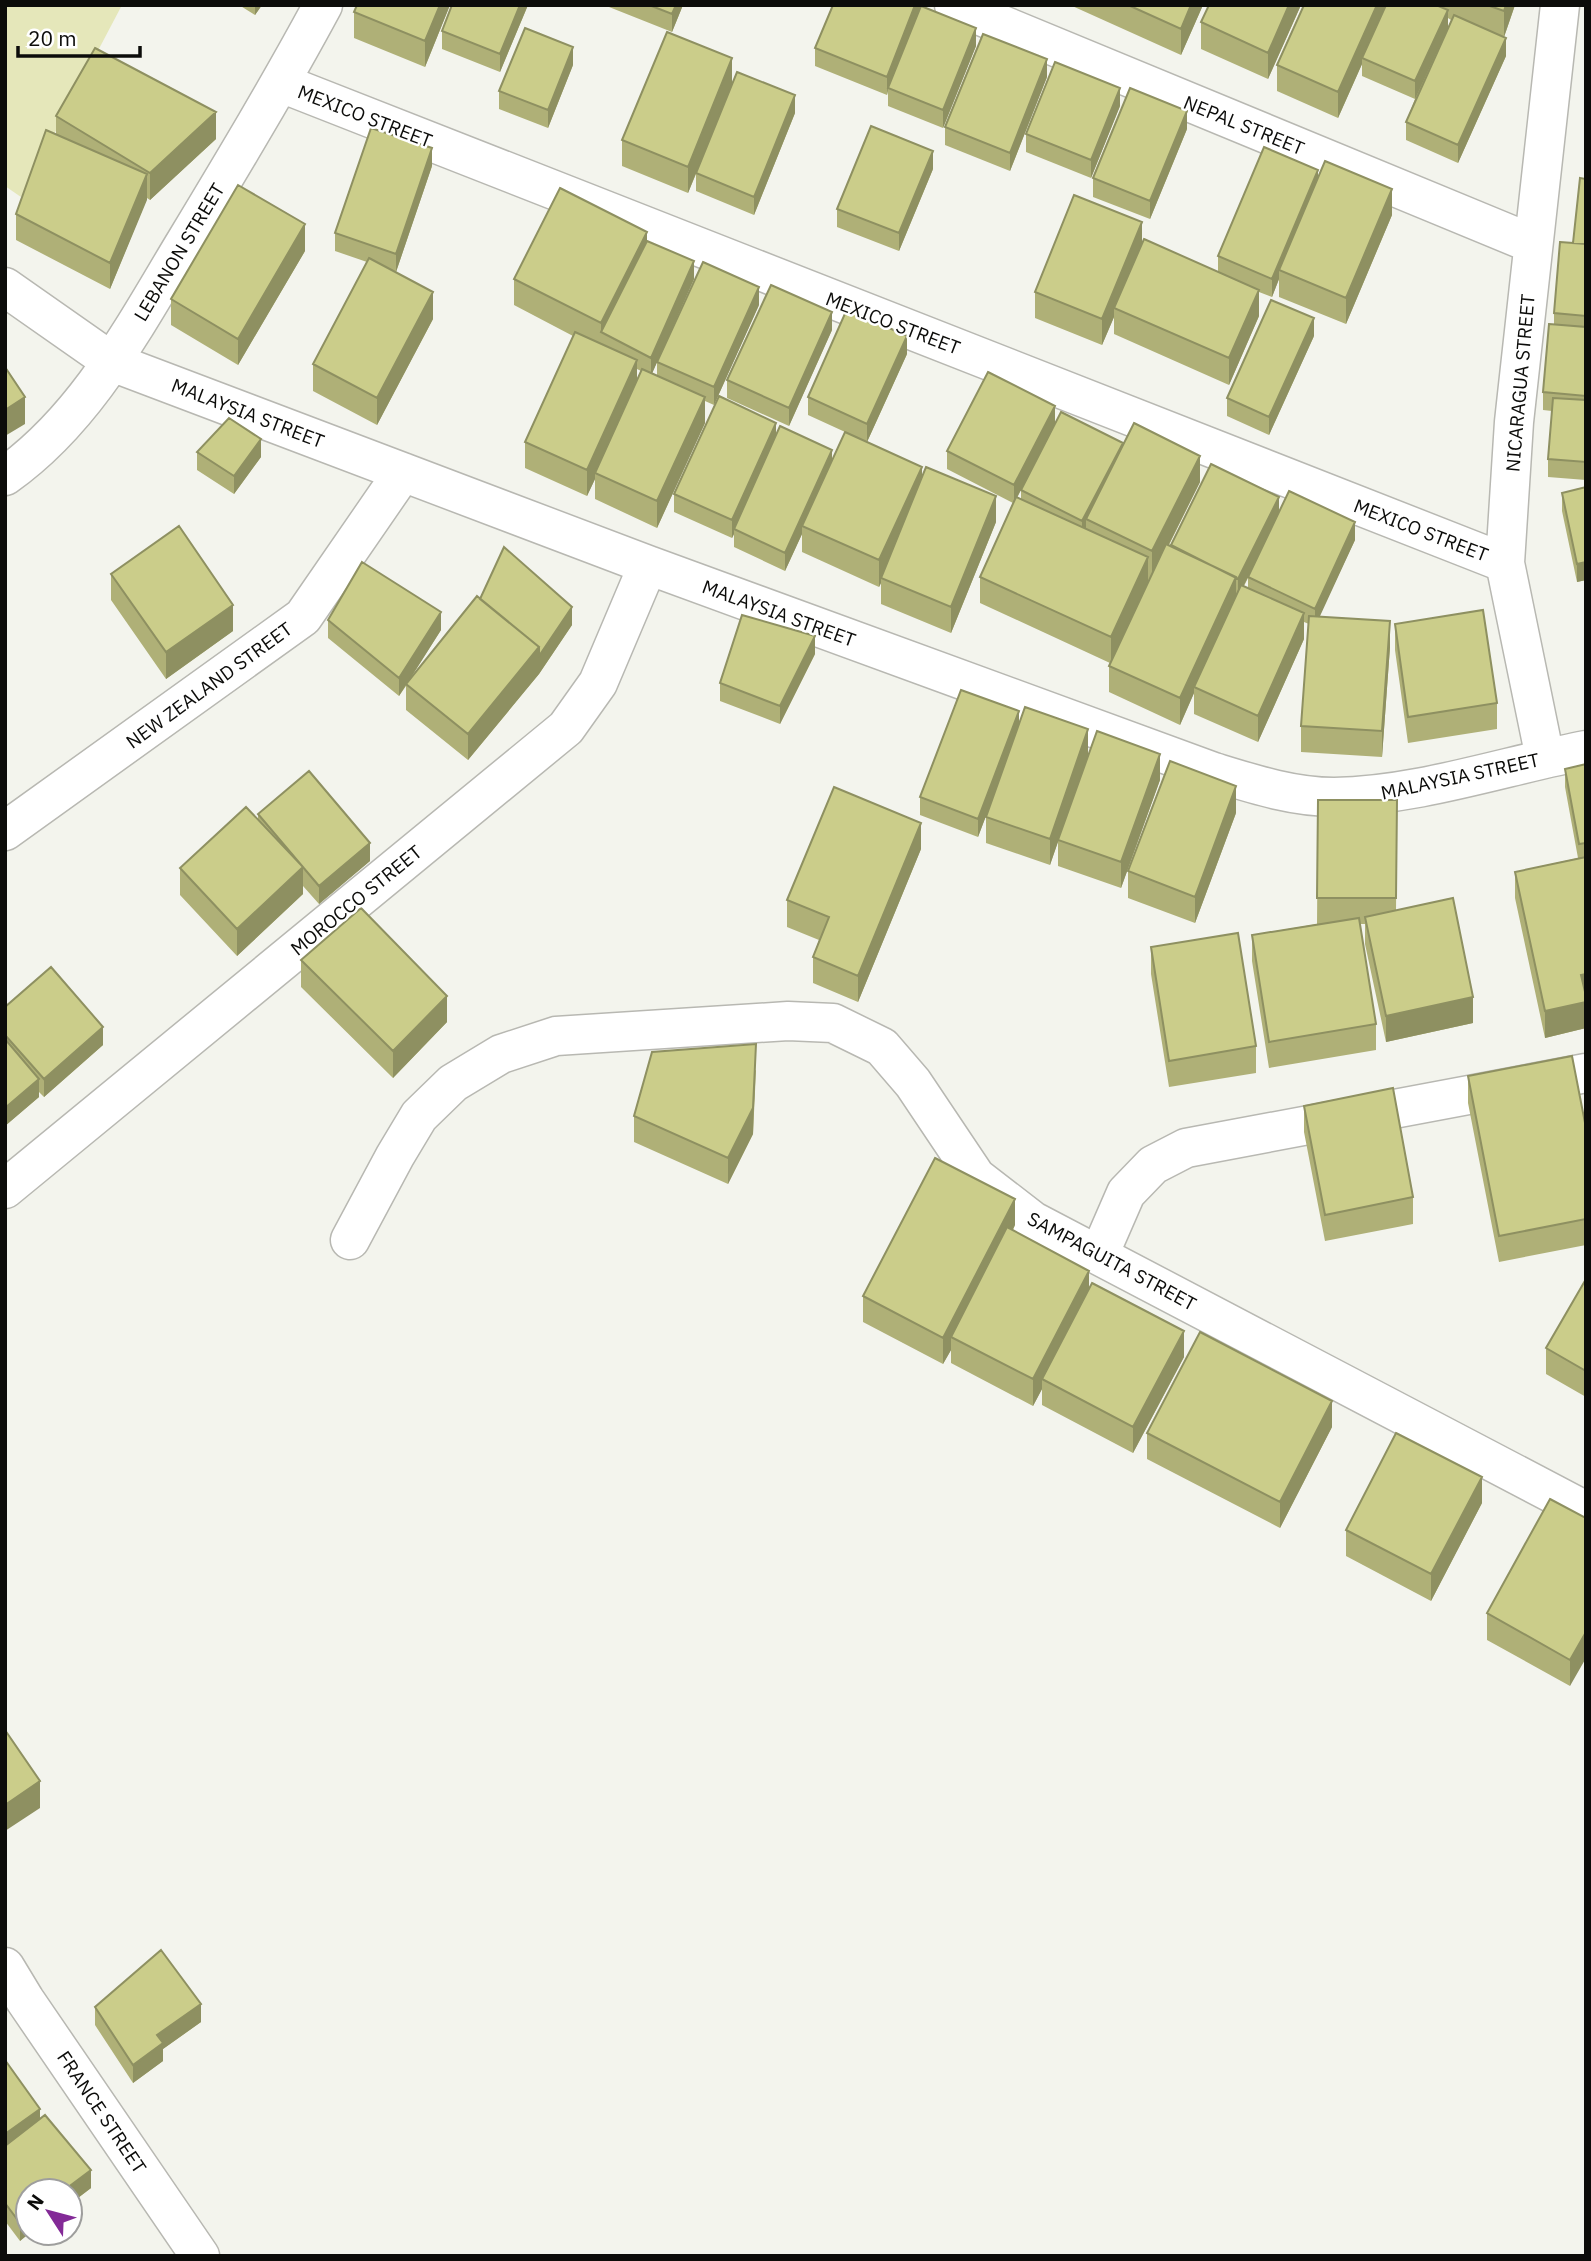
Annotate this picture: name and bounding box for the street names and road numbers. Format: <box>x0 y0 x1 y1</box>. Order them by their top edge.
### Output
street label: MEXICO STREET <box>294 79 436 153</box>
street label: NEPAL STREET <box>1180 90 1308 160</box>
street label: LEBANON STREET <box>128 179 230 325</box>
street label: MEXICO STREET <box>822 286 964 360</box>
street label: NICARAGUA STREET <box>1500 293 1540 473</box>
street label: MALAYSIA STREET <box>168 373 328 453</box>
street label: MEXICO STREET <box>1350 493 1492 567</box>
street label: MALAYSIA STREET <box>699 574 859 652</box>
street label: NEW ZEALAND STREET <box>121 617 297 753</box>
street label: MALAYSIA STREET <box>1378 747 1542 805</box>
street label: MOROCCO STREET <box>285 840 427 960</box>
street label: SAMPAGUITA STREET <box>1023 1206 1201 1316</box>
street label: FRANCE STREET <box>52 2046 152 2178</box>

